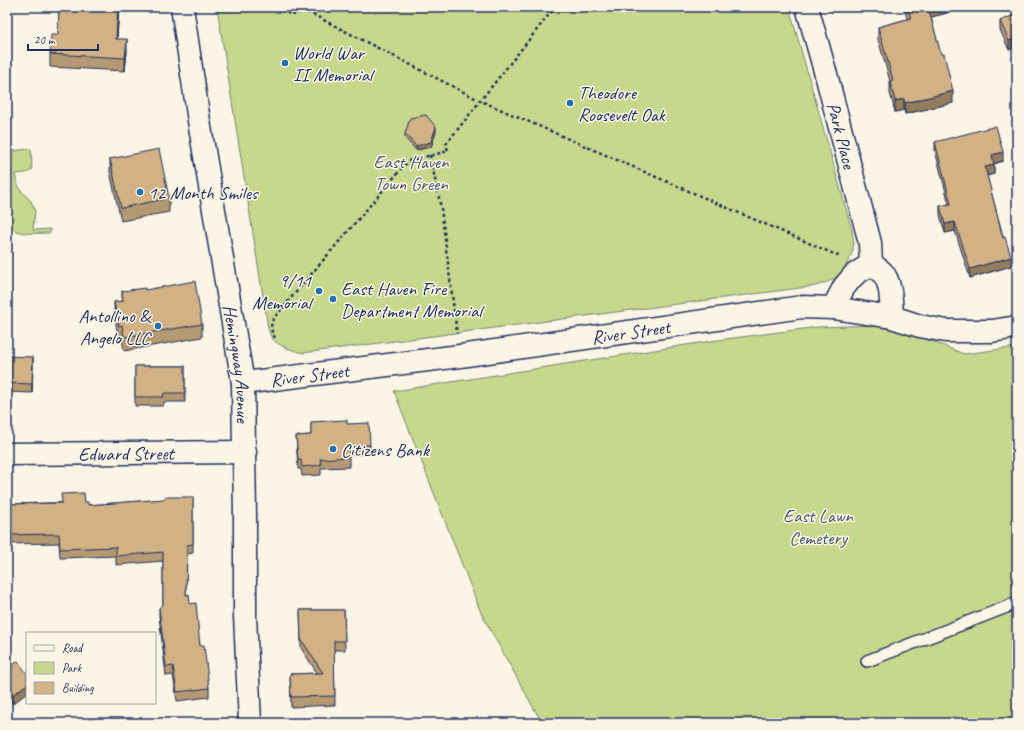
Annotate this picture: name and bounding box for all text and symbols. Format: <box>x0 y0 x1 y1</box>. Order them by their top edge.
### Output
scale bar <box>28 26 98 52</box>
text: 20 m <box>34 32 56 48</box>
place label: World War II Memorial <box>293 41 376 87</box>
marker: World War II Memorial <box>280 58 290 68</box>
place label: Theodore Roosevelt Oak <box>578 81 666 127</box>
marker: Theodore Roosevelt Oak <box>565 98 575 108</box>
street label: Park Place <box>821 100 862 173</box>
park label: East Haven Town Green <box>373 150 449 196</box>
place label: 12 Month Smiles <box>148 181 259 205</box>
marker: 12 Month Smiles <box>135 187 145 197</box>
place label: 9/11 Memorial <box>252 269 315 315</box>
place label: East Haven Fire Department Memorial <box>341 277 485 323</box>
marker: 9/11 Memorial <box>314 286 324 296</box>
marker: East Haven Fire Department Memorial <box>328 294 338 304</box>
street label: Hemingway Avenue <box>217 303 255 425</box>
place label: Antollino & Angelo LLC <box>79 304 153 350</box>
street label: River Street <box>590 315 673 350</box>
marker: Antollino & Angelo LLC <box>153 321 163 331</box>
street label: River Street <box>269 359 352 393</box>
place label: Citizens Bank <box>341 438 431 462</box>
street label: Edward Street <box>78 442 176 466</box>
marker: Citizens Bank <box>328 444 338 454</box>
park label: East Lawn Cemetery <box>783 504 853 550</box>
legend <box>26 632 156 704</box>
text: Road <box>62 640 84 656</box>
text: Park <box>62 660 83 676</box>
text: Building <box>62 680 94 696</box>

